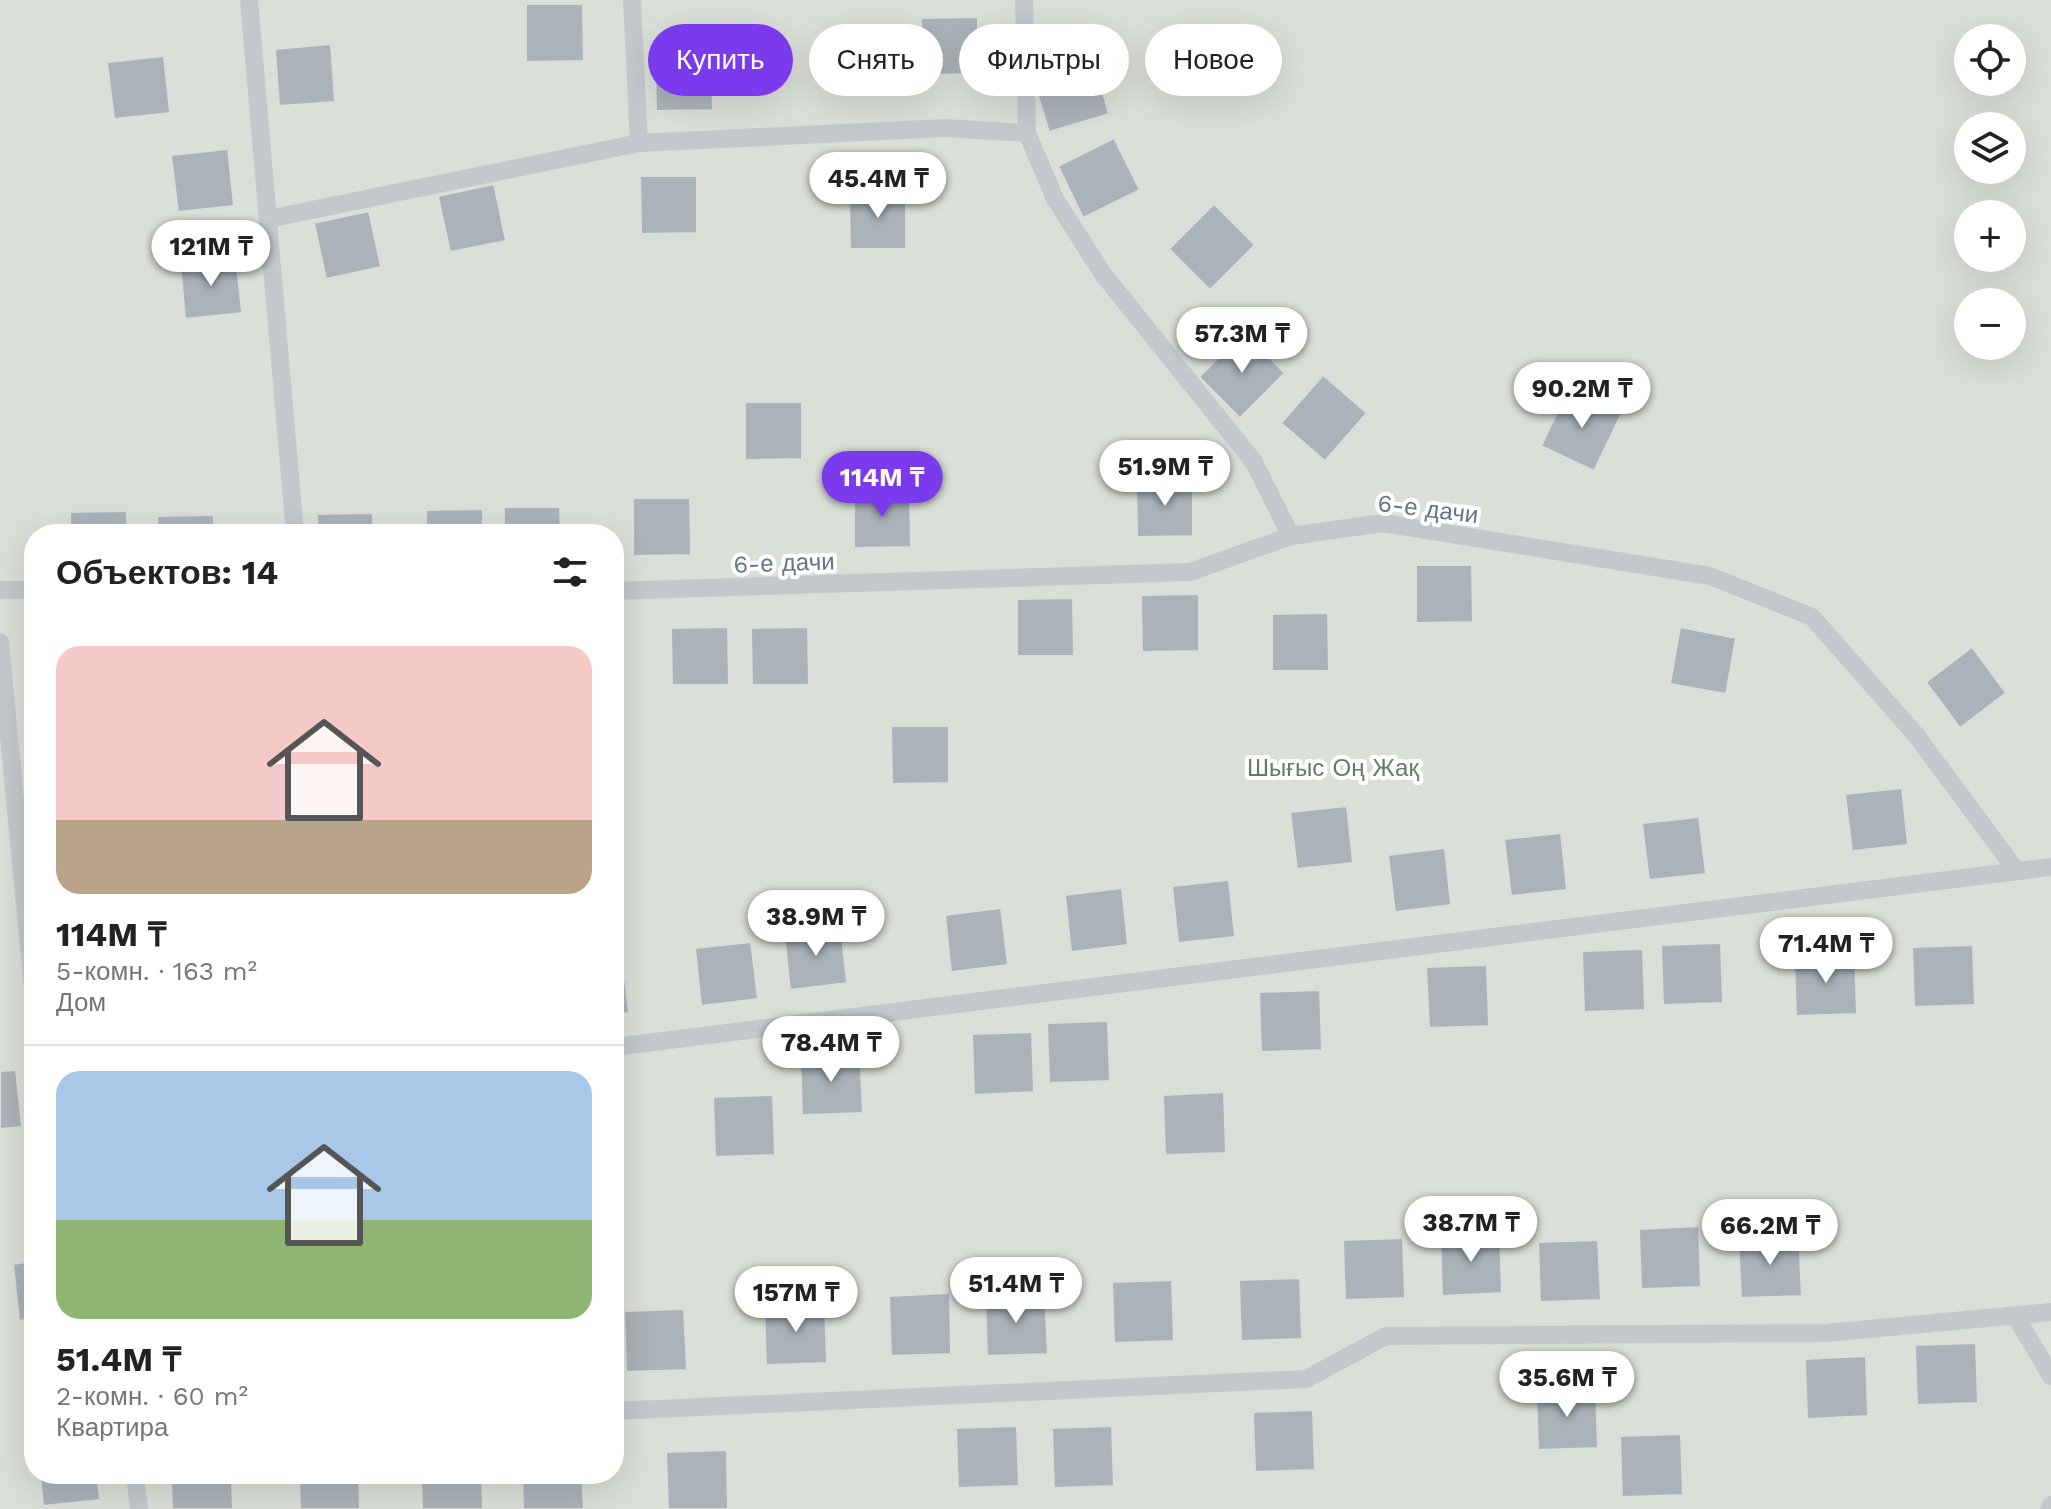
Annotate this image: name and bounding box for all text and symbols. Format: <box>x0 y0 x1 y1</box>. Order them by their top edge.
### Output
chip: Купить <box>648 24 793 96</box>
chip: Снять <box>809 24 943 96</box>
chip: Фильтры <box>959 24 1129 96</box>
chip: Новое <box>1145 24 1282 96</box>
map controls <box>1954 24 2026 360</box>
button: locate <box>1954 24 2026 96</box>
button: layers <box>1954 112 2026 184</box>
pin: 45.4M ₸ <box>804 152 952 220</box>
text: 45.4M ₸ <box>827 163 929 193</box>
button: + <box>1954 200 2026 272</box>
pin: 121M ₸ <box>146 220 276 288</box>
text: 121M ₸ <box>169 231 253 261</box>
button: − <box>1954 288 2026 360</box>
pin: 57.3M ₸ <box>1168 307 1316 375</box>
text: 57.3M ₸ <box>1194 318 1290 348</box>
pin: 90.2M ₸ <box>1508 362 1656 430</box>
text: 90.2M ₸ <box>1532 373 1632 403</box>
pin: 51.9M ₸ <box>1091 440 1239 508</box>
pin: 114M ₸ <box>817 451 947 519</box>
text: 51.9M ₸ <box>1117 451 1213 481</box>
text: 114M ₸ <box>840 462 924 492</box>
street label: 6-е дачи <box>1376 489 1480 529</box>
street label: 6-е дачи <box>733 547 835 579</box>
icon: filters <box>548 550 592 594</box>
text: Объектов: 14 <box>56 552 278 592</box>
icon: home <box>252 698 396 842</box>
park label: Шығыс Оң Жақ <box>1247 754 1419 782</box>
pin: 38.9M ₸ <box>742 890 890 958</box>
text: 38.9M ₸ <box>766 901 866 931</box>
text: 114M ₸ <box>56 914 167 954</box>
pin: 71.4M ₸ <box>1752 917 1900 985</box>
text: 71.4M ₸ <box>1778 928 1874 958</box>
text: 5-комн. · 163 m² <box>56 956 257 986</box>
text: Дом <box>56 987 106 1017</box>
pin: 78.4M ₸ <box>757 1016 905 1084</box>
text: 78.4M ₸ <box>780 1027 882 1057</box>
icon: home <box>252 1123 396 1267</box>
pin: 38.7M ₸ <box>1397 1196 1545 1264</box>
pin: 66.2M ₸ <box>1696 1199 1844 1267</box>
text: 38.7M ₸ <box>1422 1207 1520 1237</box>
text: 66.2M ₸ <box>1720 1210 1820 1240</box>
pin: 51.4M ₸ <box>942 1257 1090 1325</box>
pin: 157M ₸ <box>731 1266 861 1334</box>
text: 51.4M ₸ <box>968 1268 1064 1298</box>
text: 157M ₸ <box>753 1277 839 1307</box>
text: 51.4M ₸ <box>56 1339 181 1379</box>
pin: 35.6M ₸ <box>1493 1351 1641 1419</box>
text: 35.6M ₸ <box>1517 1362 1617 1392</box>
text: 2-комн. · 60 m² <box>56 1381 248 1411</box>
text: Квартира <box>56 1412 168 1442</box>

